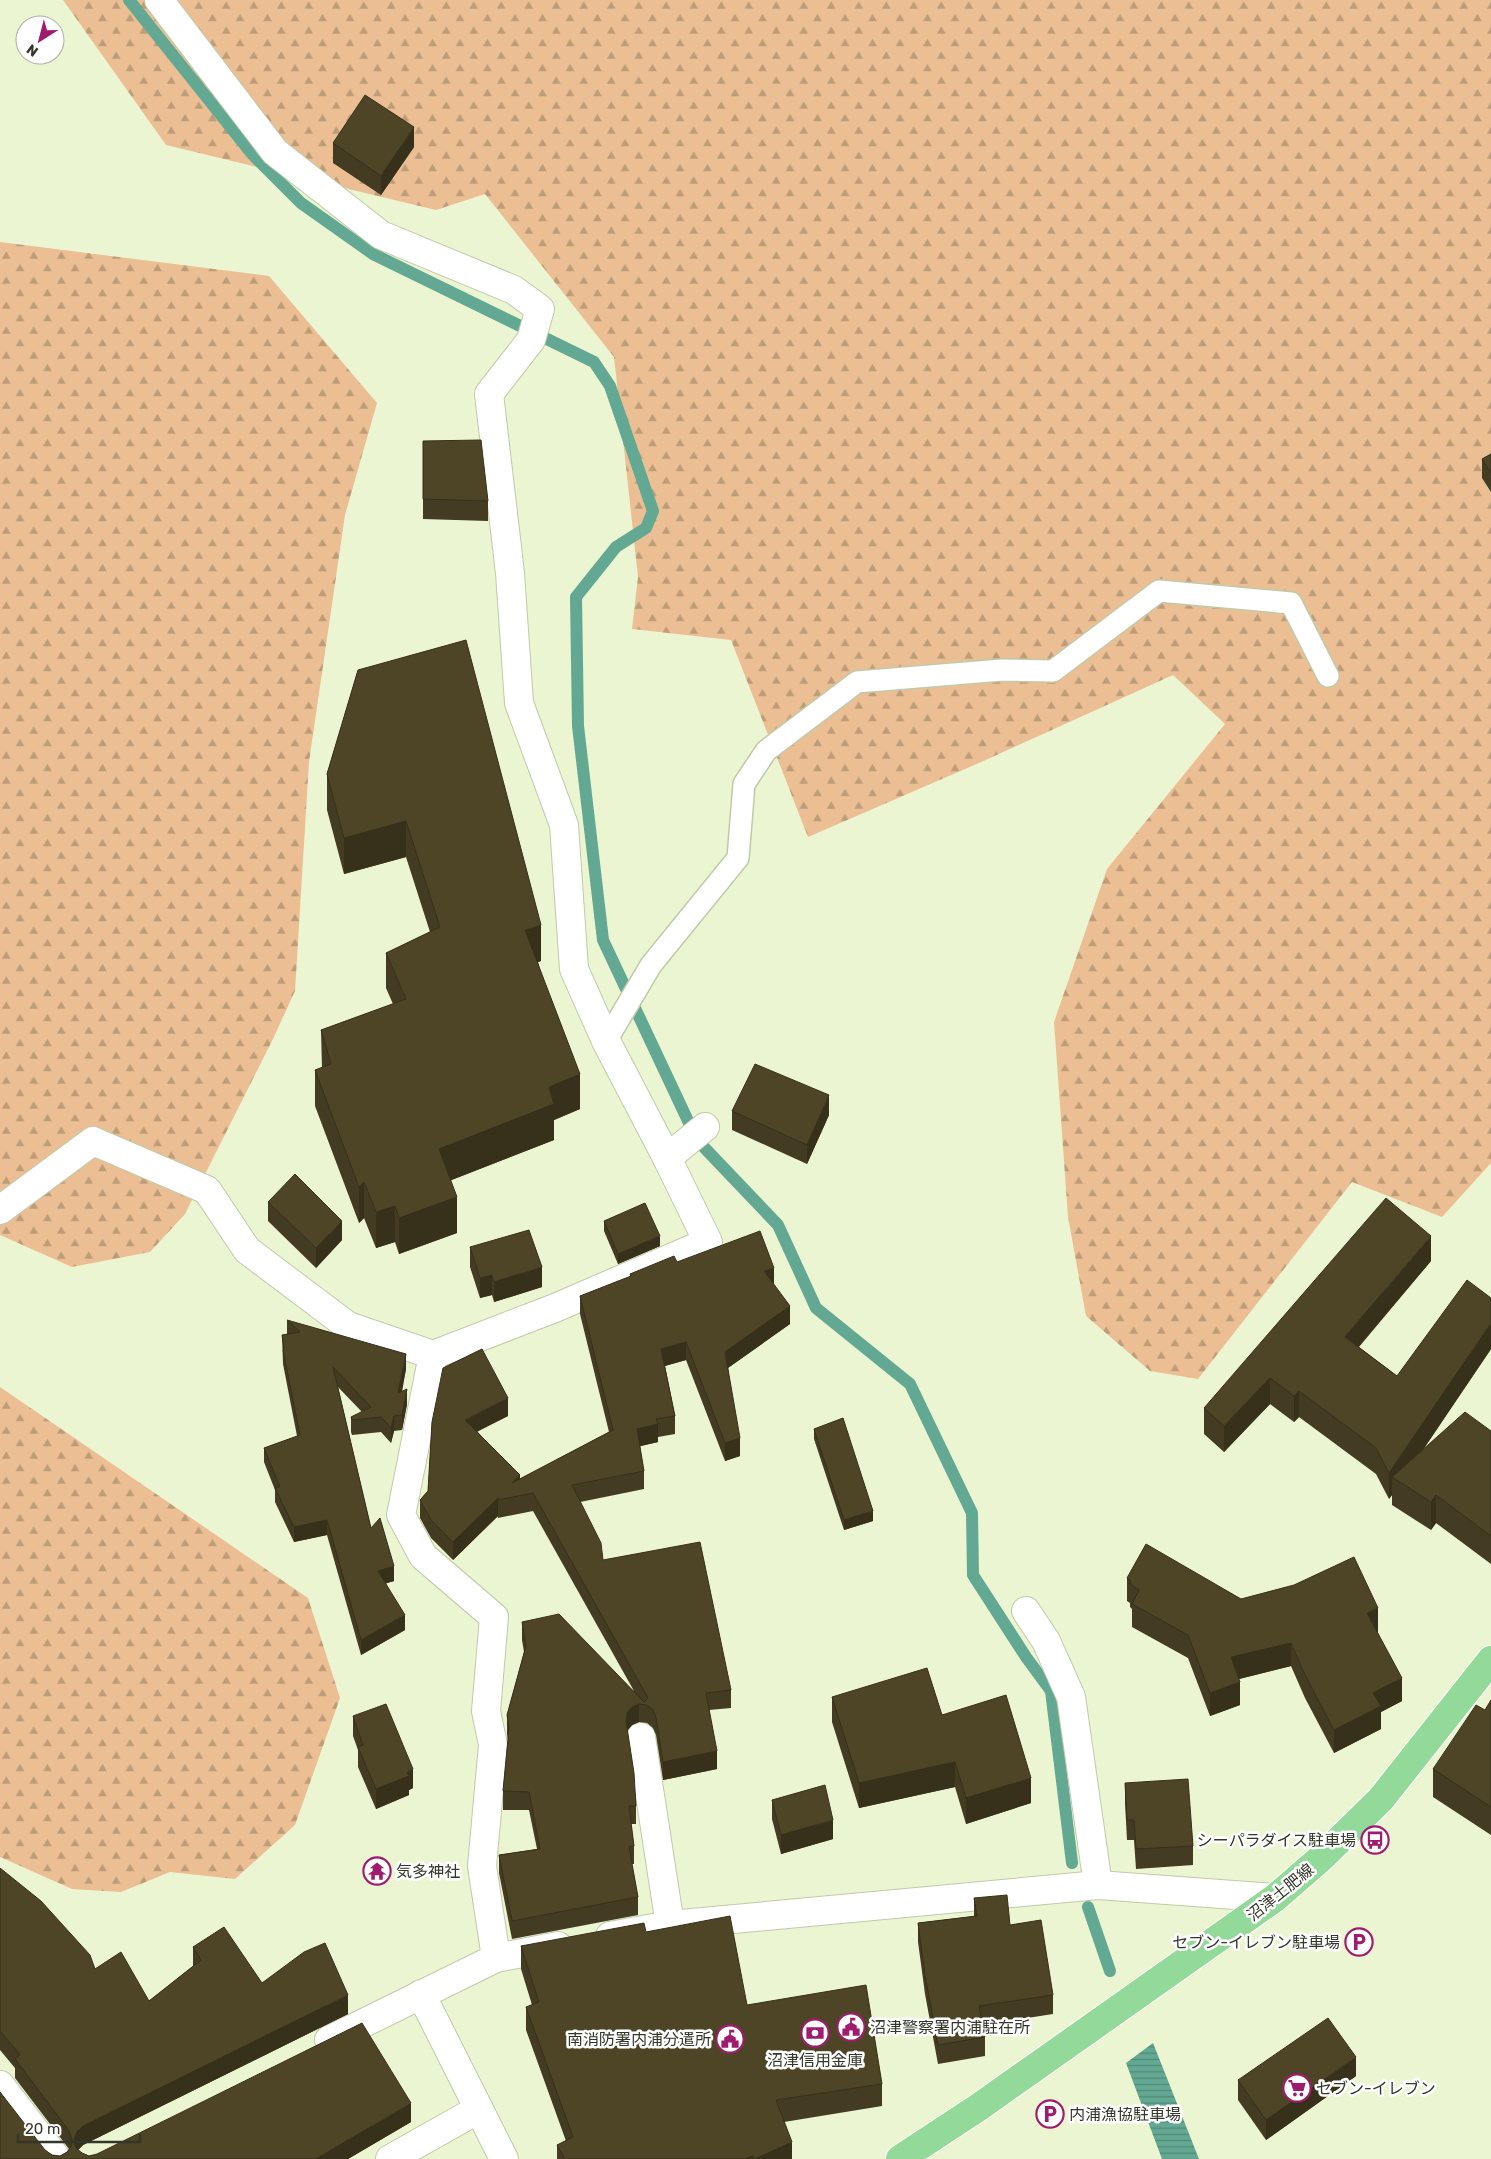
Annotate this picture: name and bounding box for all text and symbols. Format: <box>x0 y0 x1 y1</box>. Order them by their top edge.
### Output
north arrow <box>15 15 65 65</box>
text: N <box>24 40 42 60</box>
bus stop icon: シーパラダイス駐車場 <box>1360 1825 1390 1855</box>
place label: シーパラダイス駐車場 <box>1197 1831 1356 1850</box>
temple icon: 気多神社 <box>362 1856 392 1886</box>
street label: 沼津土肥線 <box>1243 1860 1317 1925</box>
place label: 気多神社 <box>396 1862 460 1881</box>
parking icon: セブン-イレブン駐車場 <box>1344 1927 1374 1957</box>
place label: セブン-イレブン駐車場 <box>1172 1933 1340 1952</box>
public building icon: 沼津警察署内浦駐在所 <box>836 2012 866 2042</box>
bank icon: 沼津信用金庫 <box>800 2018 830 2048</box>
place label: 沼津警察署内浦駐在所 <box>870 2018 1030 2037</box>
public building icon: 南消防署内浦分遣所 <box>715 2024 745 2054</box>
place label: 南消防署内浦分遣所 <box>567 2030 711 2049</box>
place label: 沼津信用金庫 <box>767 2051 863 2070</box>
supermarket icon: セブン-イレブン <box>1282 2073 1312 2103</box>
place label: セブン-イレブン <box>1316 2079 1436 2098</box>
parking icon: 内浦漁協駐車場 <box>1035 2099 1065 2129</box>
place label: 内浦漁協駐車場 <box>1069 2105 1181 2124</box>
scale bar <box>18 2112 140 2144</box>
text: 20 m <box>25 2120 60 2138</box>

